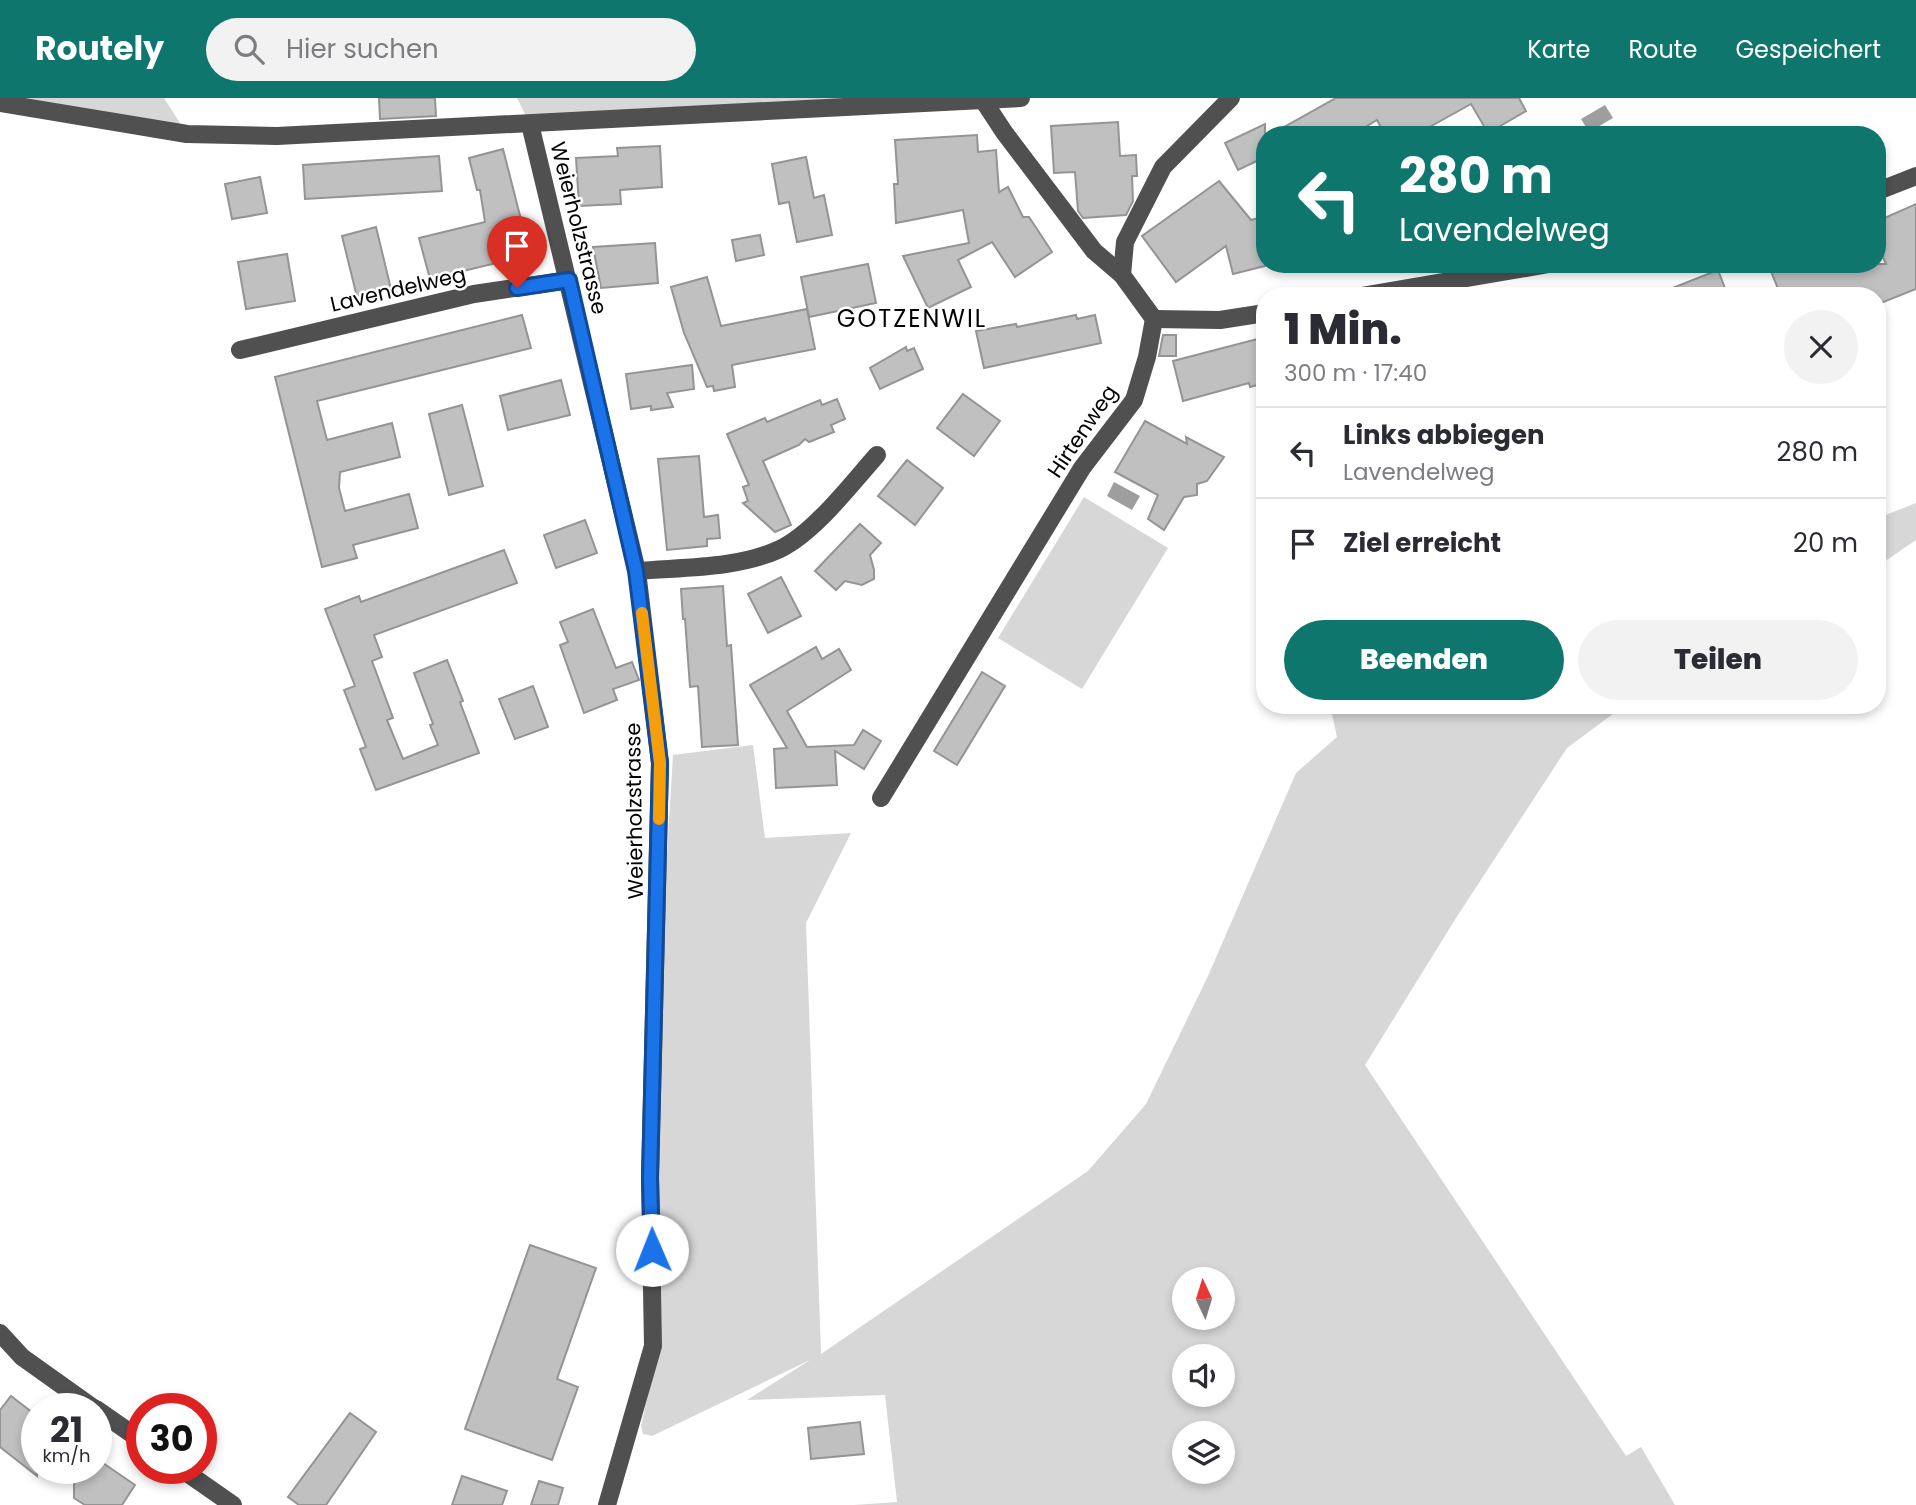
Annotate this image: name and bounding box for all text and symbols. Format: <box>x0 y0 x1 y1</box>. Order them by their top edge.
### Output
search box <box>206 18 696 81</box>
text: Routely <box>35 25 164 72</box>
icon: search <box>230 30 268 68</box>
text: Hier suchen <box>286 31 439 67</box>
text: Karte <box>1527 33 1590 66</box>
text: Route <box>1628 33 1697 66</box>
text: Gespeichert <box>1735 33 1881 66</box>
street label: Weierholzstrasse <box>544 139 614 317</box>
text: 280 m <box>1399 142 1553 210</box>
icon: left <box>1284 154 1375 245</box>
text: Lavendelweg <box>1399 207 1610 252</box>
pin <box>487 216 547 288</box>
icon: arrive <box>498 227 536 265</box>
street label: Lavendelweg <box>327 259 469 319</box>
text: 1 Min. <box>1284 300 1402 359</box>
district label: GOTZENWIL <box>837 302 987 335</box>
button: close <box>1784 310 1858 384</box>
text: 300 m · 17:40 <box>1284 357 1427 389</box>
street label: Hirtenweg <box>1040 379 1124 483</box>
text: Links abbiegen <box>1343 417 1545 453</box>
icon: left <box>1284 434 1322 472</box>
text: 280 m <box>1777 434 1858 470</box>
text: Lavendelweg <box>1343 456 1495 488</box>
icon: arrive <box>1284 525 1322 563</box>
text: Ziel erreicht <box>1343 525 1501 561</box>
text: 20 m <box>1793 525 1858 561</box>
button: Beenden <box>1284 620 1564 700</box>
button: Teilen <box>1578 620 1858 700</box>
street label: Weierholzstrasse <box>618 722 650 900</box>
position arrow <box>615 1213 689 1287</box>
north arrow <box>1172 1267 1236 1330</box>
map controls <box>1172 1267 1235 1484</box>
button: sound <box>1172 1344 1235 1407</box>
speed limit sign: 30 <box>126 1393 217 1484</box>
text: 21 <box>50 1405 83 1454</box>
button: layers <box>1172 1421 1235 1484</box>
text: km/h <box>43 1443 90 1468</box>

